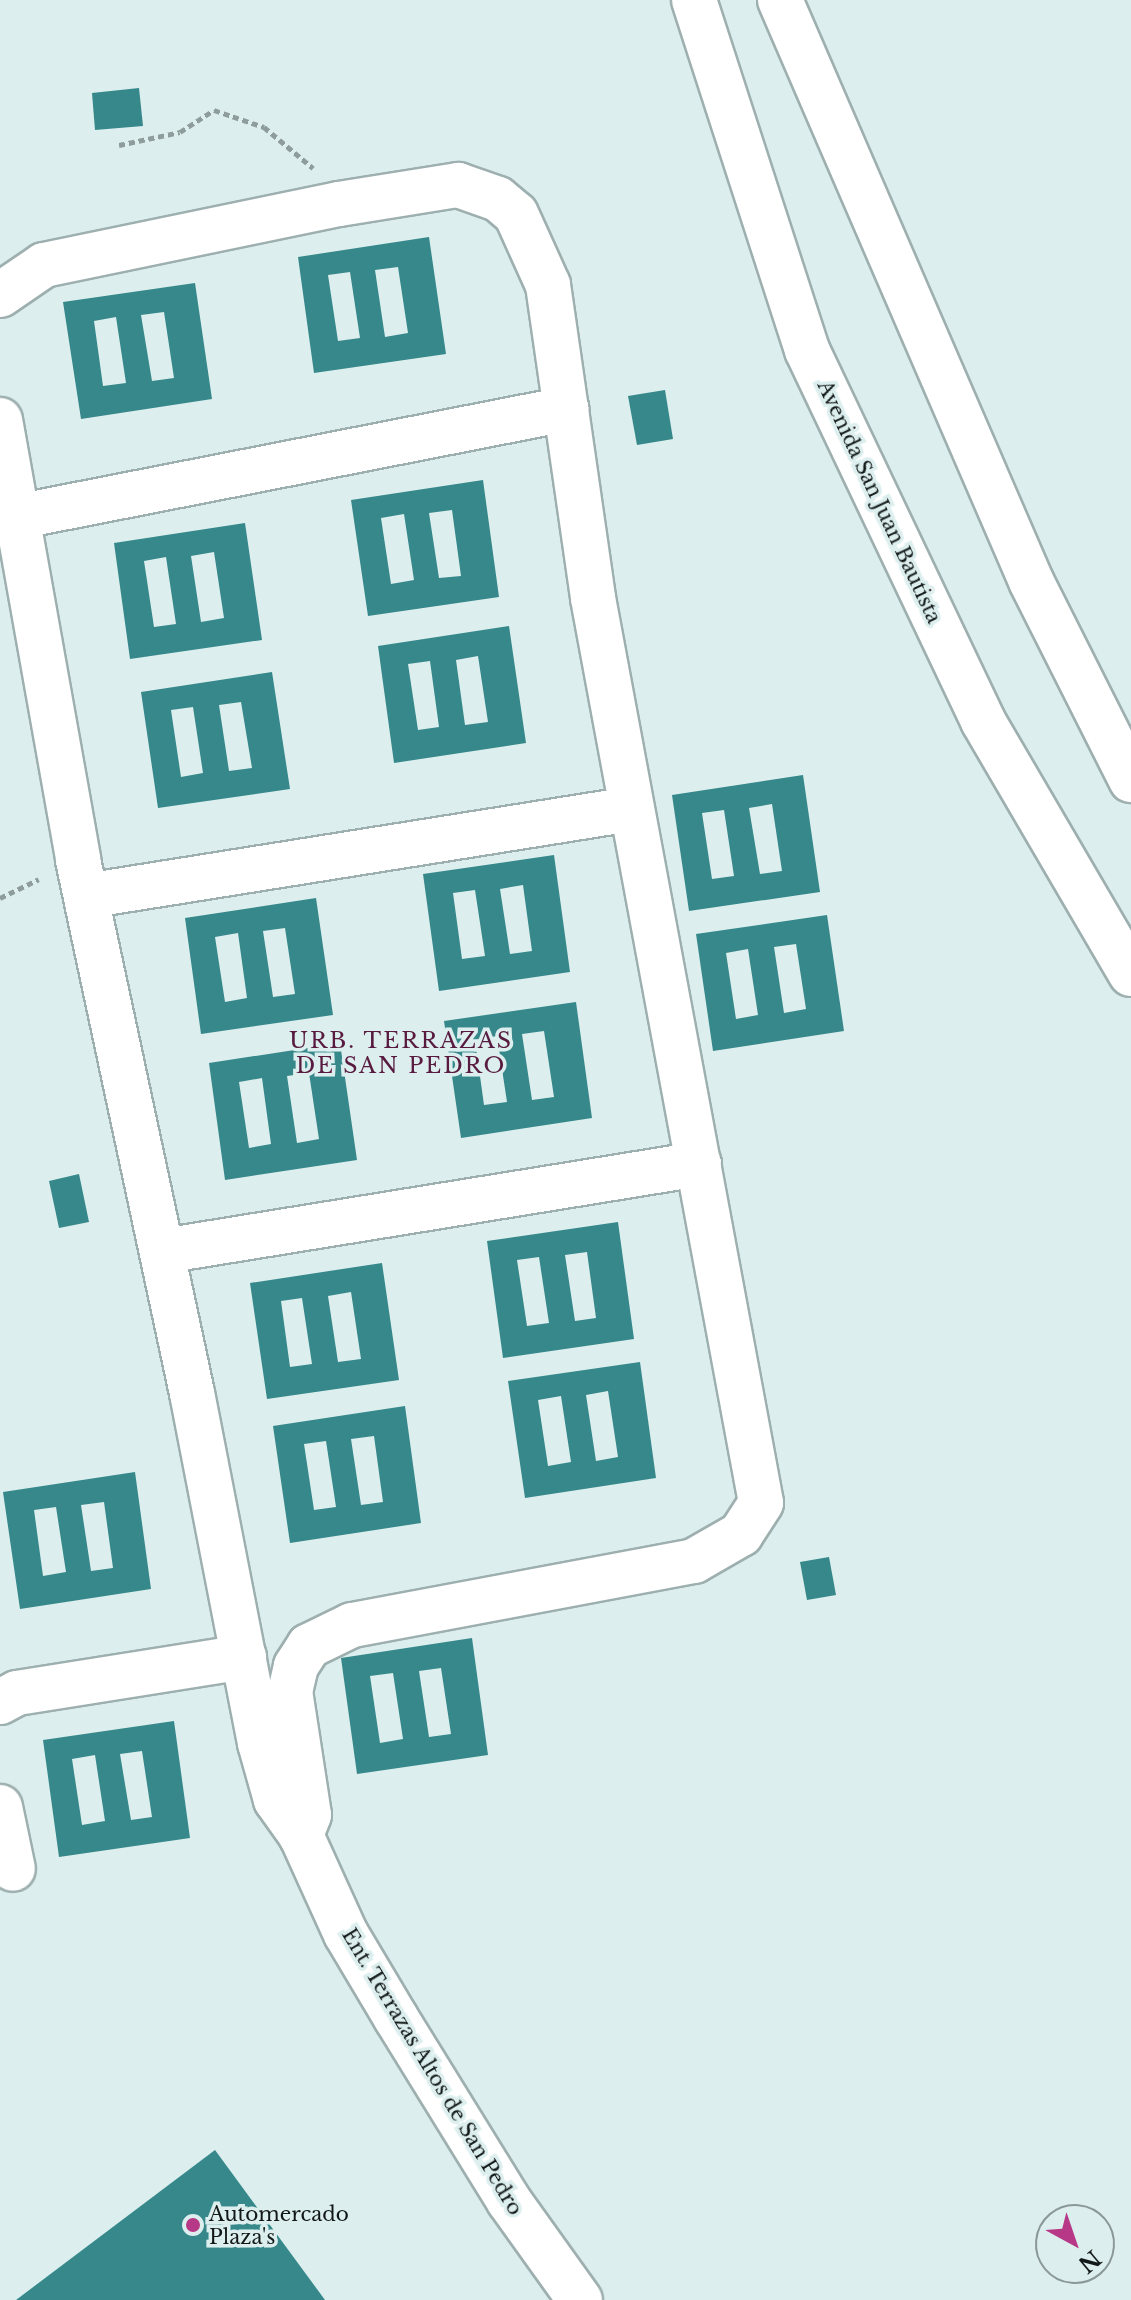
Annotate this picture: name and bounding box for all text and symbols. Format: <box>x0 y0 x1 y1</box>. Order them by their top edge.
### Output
street label: Avenida San Juan Bautista <box>812 377 946 627</box>
district label: URB. TERRAZAS DE SAN PEDRO <box>289 1027 513 1078</box>
street label: Ent. Terrazas Altos de San Pedro <box>336 1924 528 2220</box>
place label: Automercado Plaza's <box>209 2202 349 2249</box>
north arrow <box>1035 2204 1115 2284</box>
marker: Automercado Plaza's <box>184 2216 202 2234</box>
text: N <box>1073 2244 1106 2278</box>

